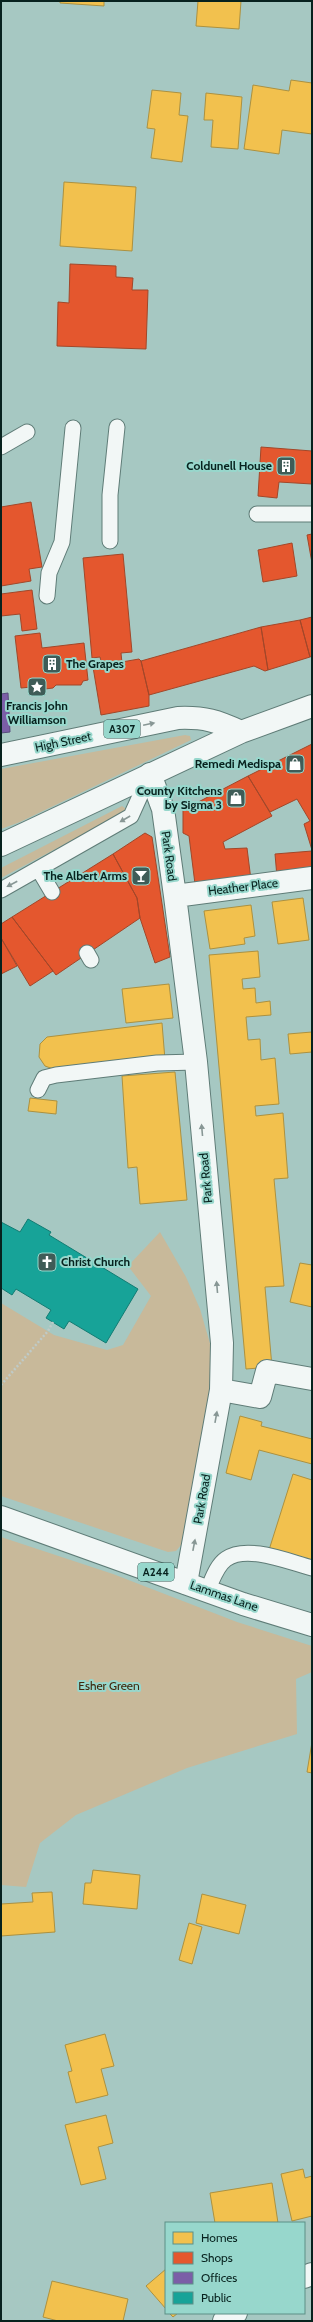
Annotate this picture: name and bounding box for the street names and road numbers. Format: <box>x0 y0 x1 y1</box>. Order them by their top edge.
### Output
road number: A307 <box>104 720 140 738</box>
street label: High Street <box>33 728 92 755</box>
street label: Park Road <box>159 830 180 882</box>
street label: Heather Place <box>207 875 279 898</box>
street label: Park Road <box>196 1152 215 1204</box>
street label: Park Road <box>190 1473 213 1525</box>
road number: A244 <box>138 1563 174 1581</box>
street label: Lammas Lane <box>188 1577 260 1614</box>

